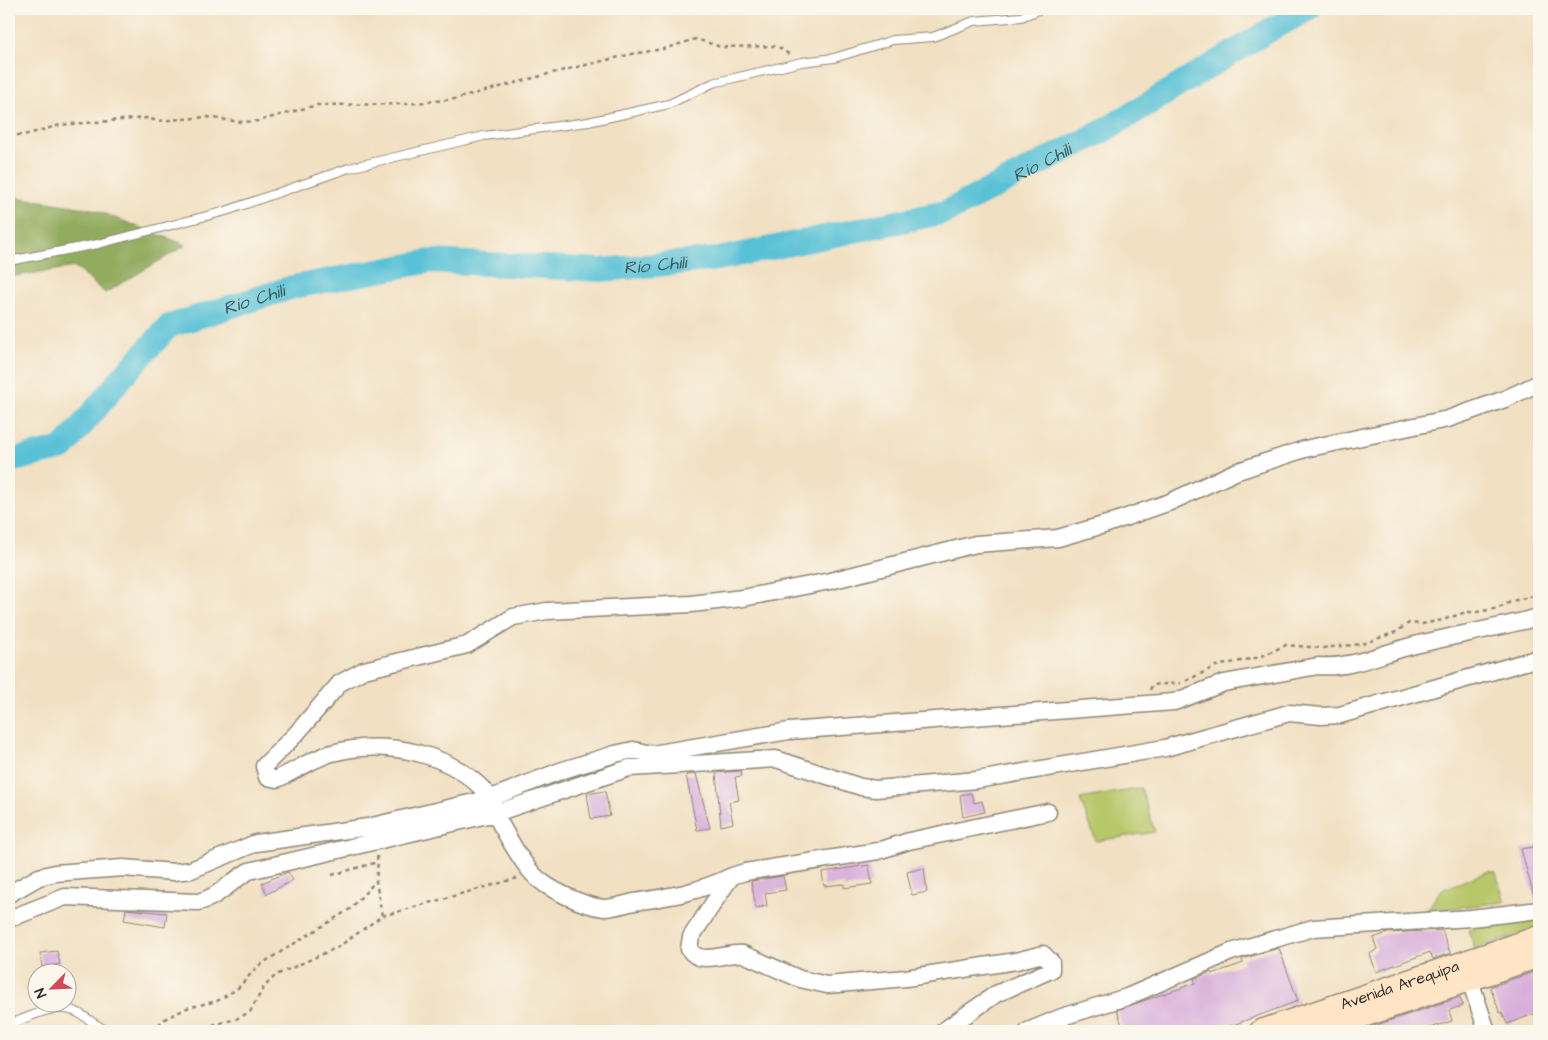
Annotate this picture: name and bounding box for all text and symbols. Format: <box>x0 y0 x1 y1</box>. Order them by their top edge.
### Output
water label: Río Chili <box>1008 136 1078 189</box>
water label: Río Chili <box>622 250 690 281</box>
water label: Río Chili <box>220 278 290 321</box>
street label: Avenida Arequipa <box>1337 955 1462 1015</box>
north arrow <box>28 962 78 1012</box>
text: N <box>30 985 52 1001</box>

